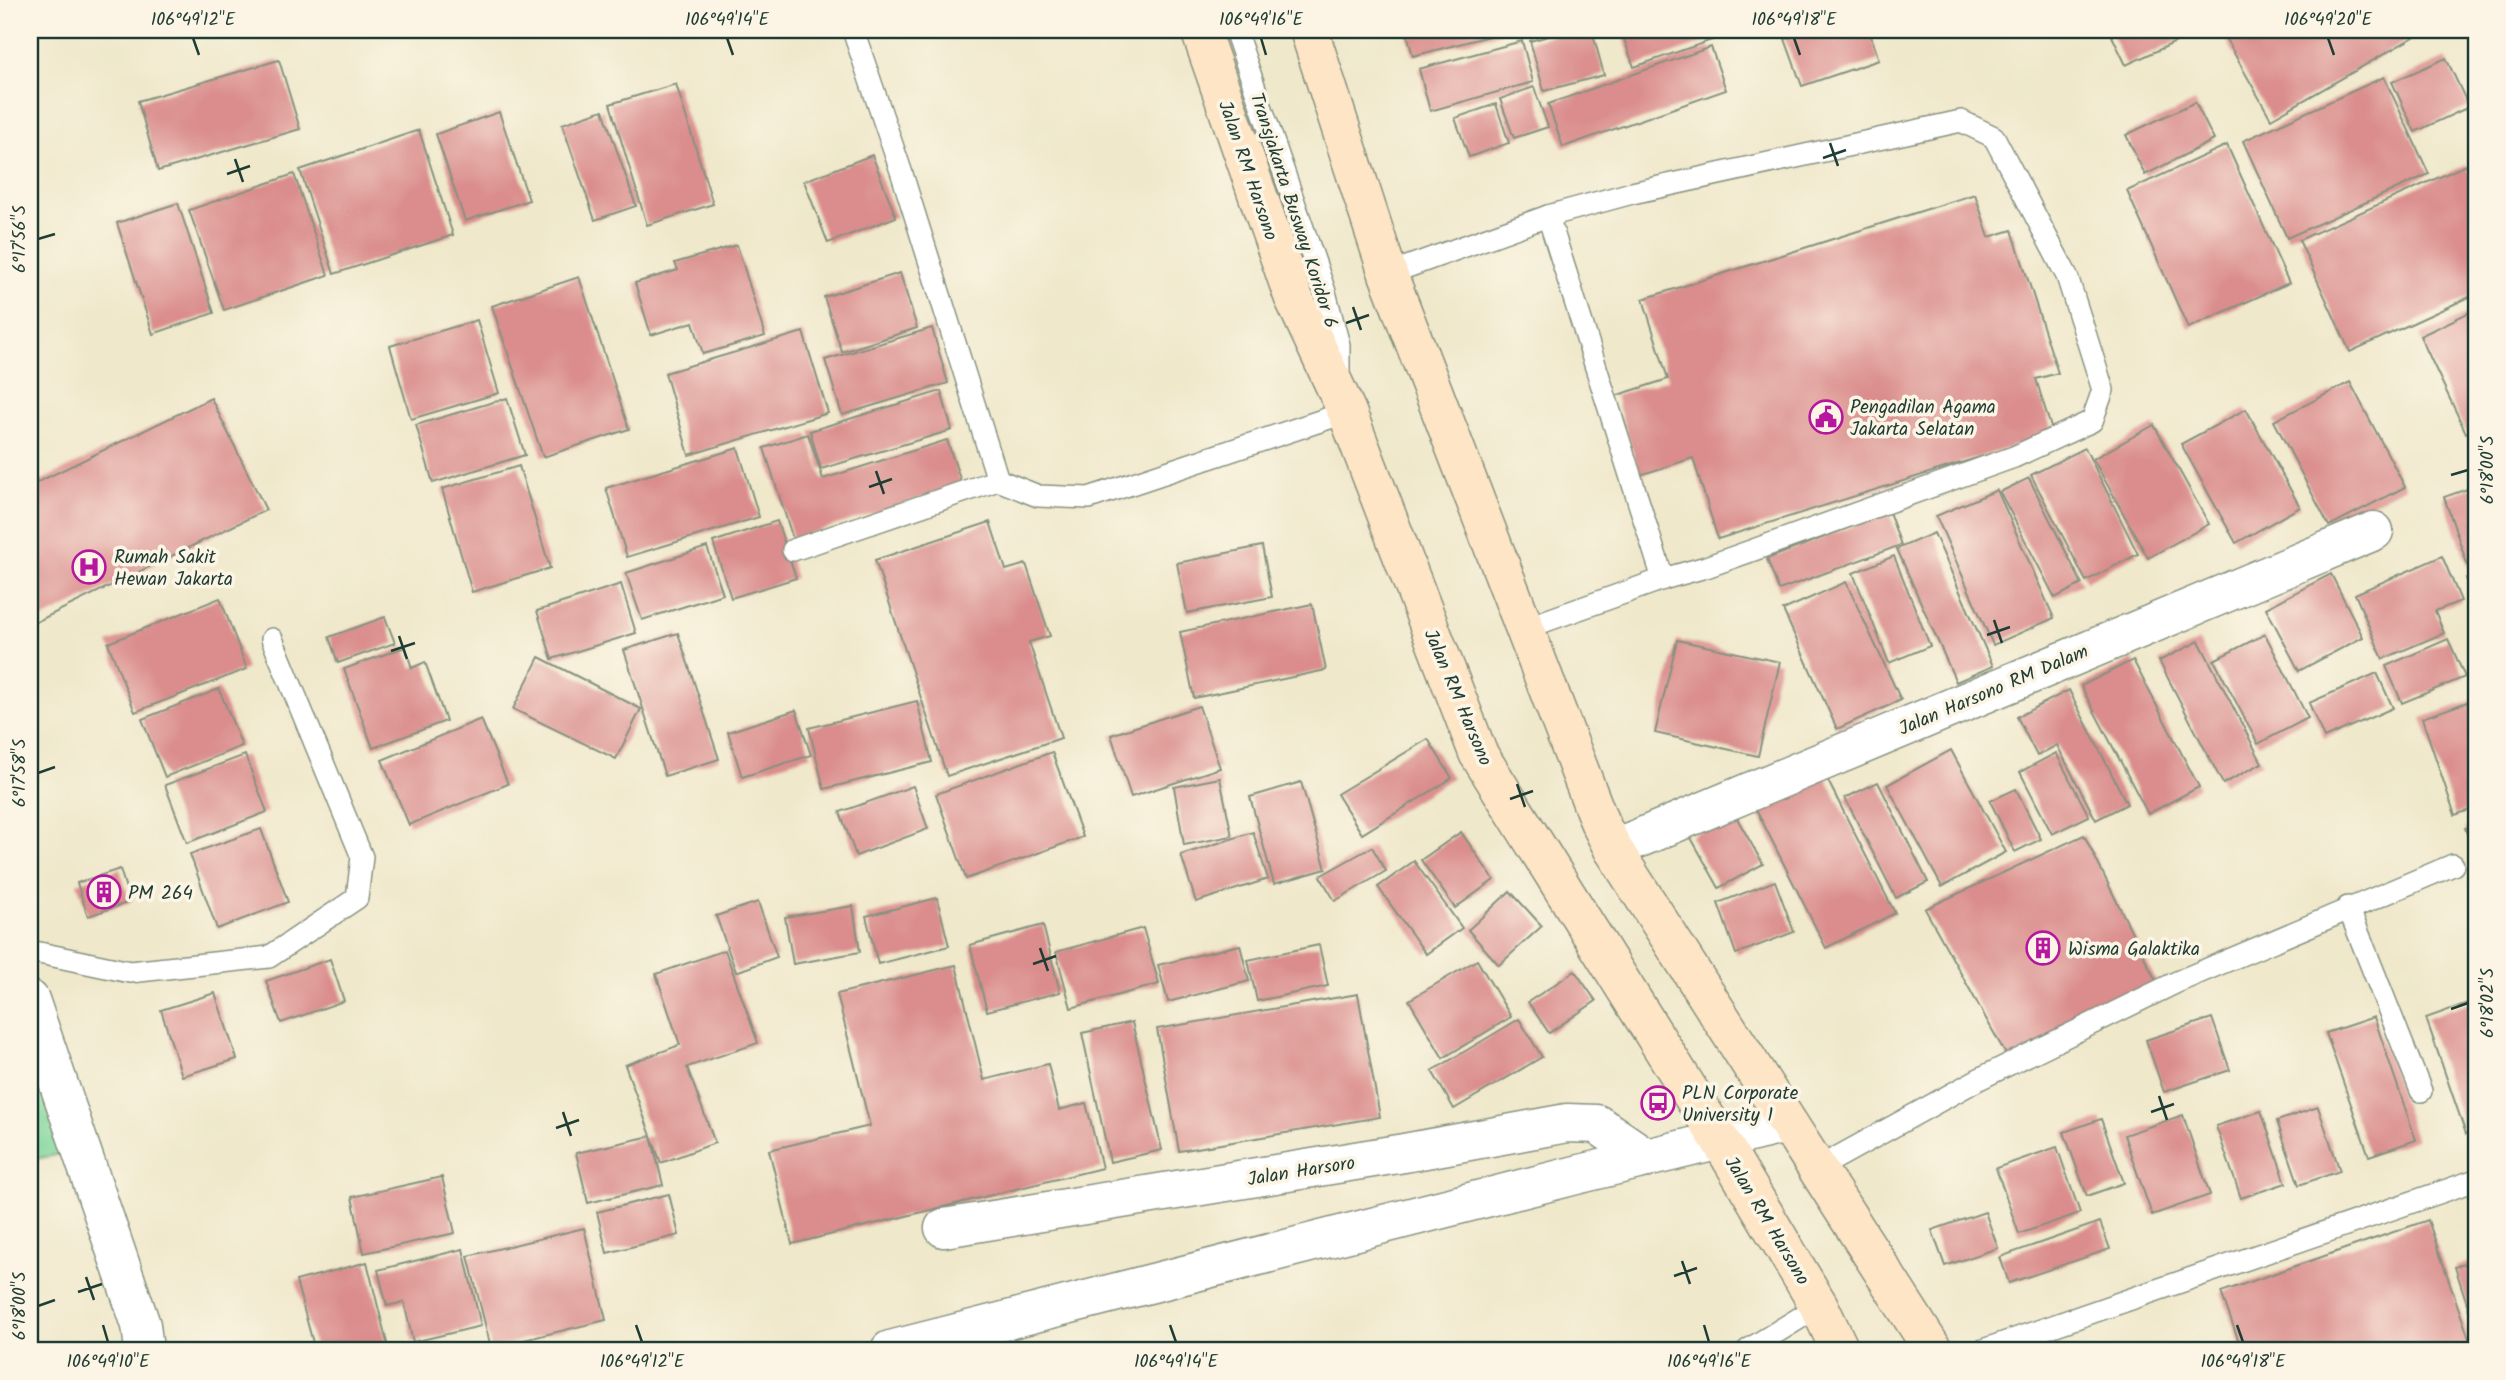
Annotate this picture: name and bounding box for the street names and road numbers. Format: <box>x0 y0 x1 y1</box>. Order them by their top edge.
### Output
street label: Transjakarta Busway Koridor 6 <box>1241 89 1345 332</box>
street label: Jalan RM Harsono <box>1209 97 1285 245</box>
street label: Jalan RM Harsono <box>1415 625 1500 771</box>
street label: Jalan Harsono RM Dalam <box>1894 637 2093 744</box>
street label: Jalan Harsoro <box>1245 1149 1357 1195</box>
street label: Jalan RM Harsono <box>1716 1151 1817 1291</box>

